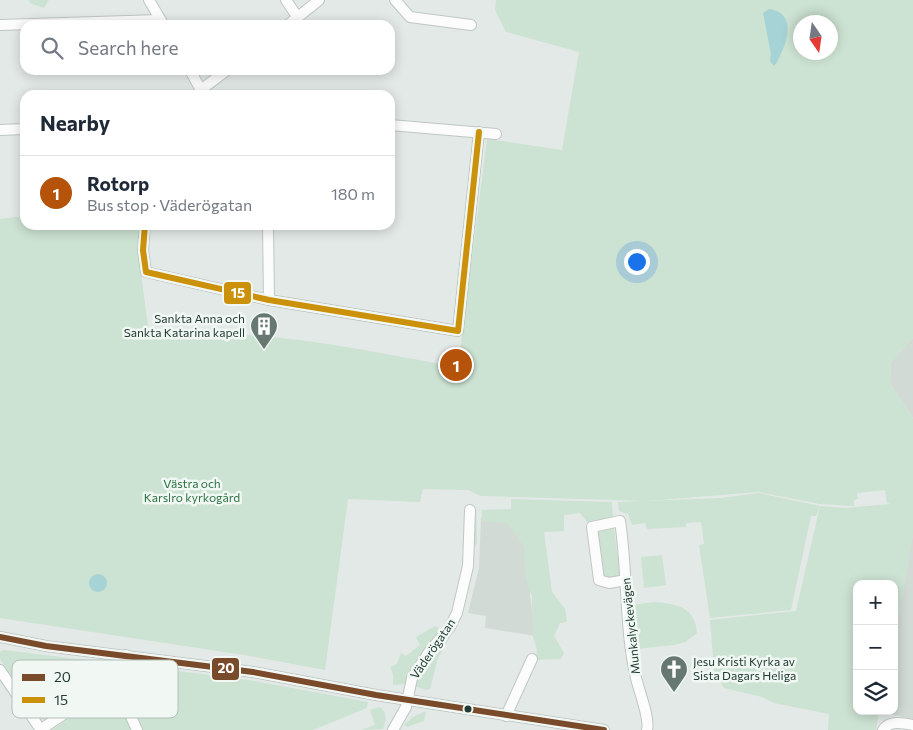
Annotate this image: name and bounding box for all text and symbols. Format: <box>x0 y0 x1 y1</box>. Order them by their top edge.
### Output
north arrow <box>793 15 838 60</box>
search box <box>20 20 395 75</box>
icon: search <box>38 34 66 62</box>
text: Search here <box>78 36 178 59</box>
text: Nearby <box>40 110 110 135</box>
text: Rotorp <box>87 172 149 195</box>
text: 1 <box>52 184 60 203</box>
text: 180 m <box>331 184 375 203</box>
text: Bus stop · Väderögatan <box>87 195 252 214</box>
your location <box>624 249 650 275</box>
line badge: 15 <box>223 281 252 305</box>
text: 15 <box>231 284 245 301</box>
place label: Sankta Anna och Sankta Katarina kapell <box>124 311 245 339</box>
building icon: Sankta Anna och Sankta Katarina kapell <box>249 311 279 350</box>
pin: 1 <box>440 346 472 384</box>
park label: Västra och Karslro kyrkogård <box>144 476 240 504</box>
street label: Munkalyckevägen <box>618 577 642 675</box>
map controls <box>853 580 898 715</box>
button: + <box>853 580 898 625</box>
street label: Väderögatan <box>407 616 457 681</box>
button: − <box>853 625 898 670</box>
church icon: Jesu Kristi Kyrka av Sista Dagars Heliga <box>659 654 689 693</box>
place label: Jesu Kristi Kyrka av Sista Dagars Heliga <box>693 654 796 682</box>
line badge: 20 <box>211 657 240 681</box>
text: 20 <box>217 659 235 676</box>
legend <box>12 660 178 718</box>
text: 20 <box>54 668 71 685</box>
button: layers <box>853 670 898 715</box>
text: 15 <box>54 691 68 708</box>
unlabelled marker <box>463 704 473 714</box>

